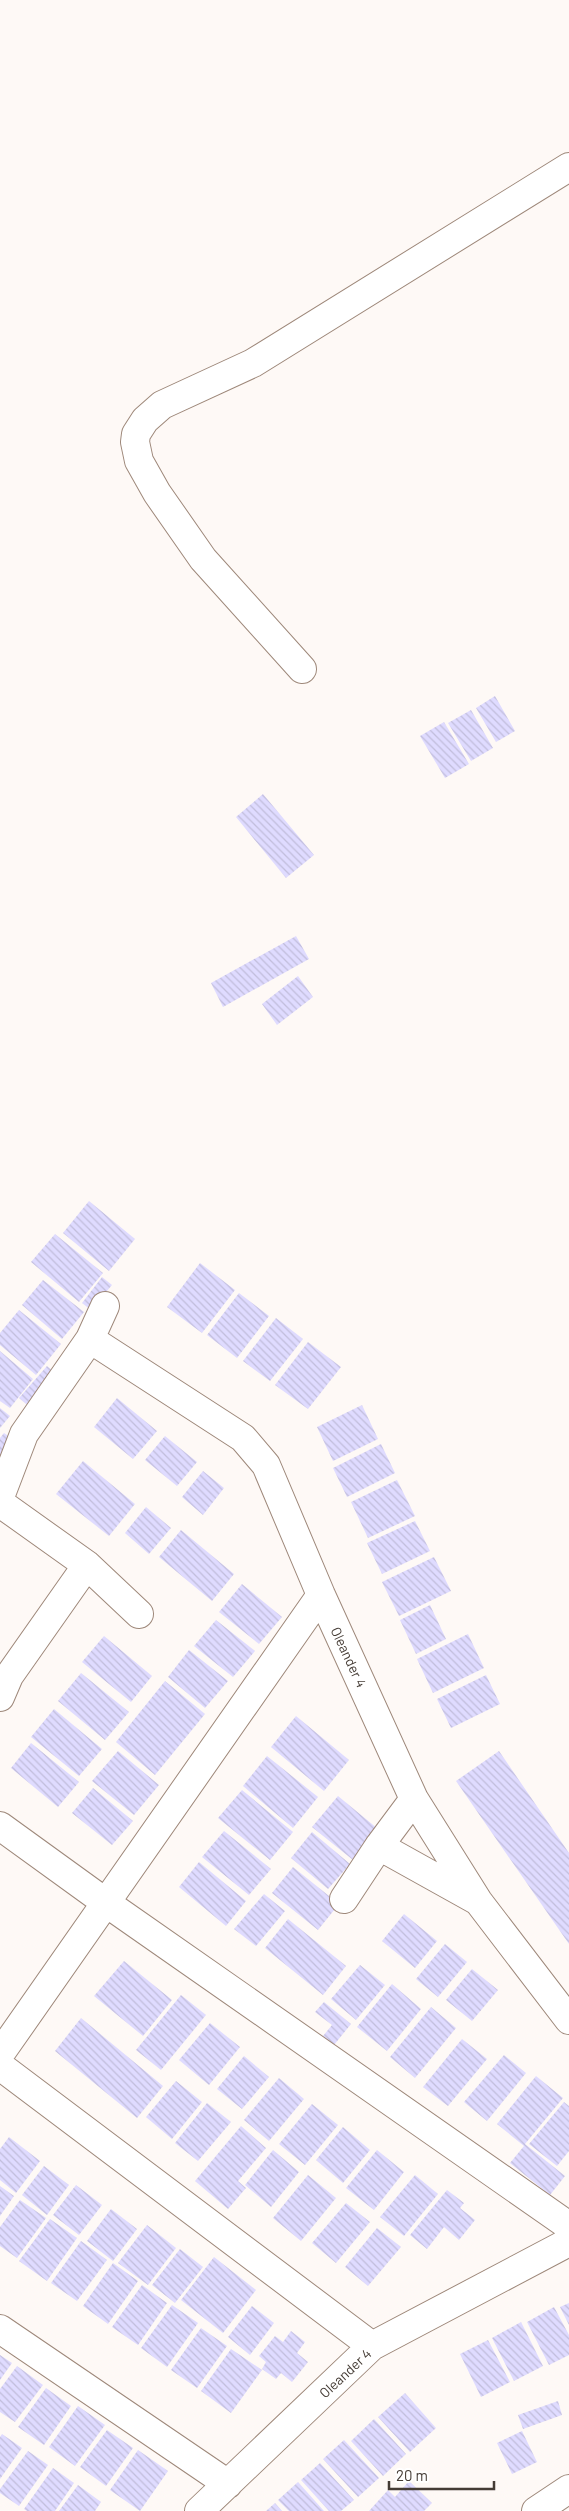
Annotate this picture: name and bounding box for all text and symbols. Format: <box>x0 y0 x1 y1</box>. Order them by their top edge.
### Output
street label: Oleander 4 <box>328 1624 370 1690</box>
street label: Oleander 4 <box>316 2345 374 2401</box>
scale bar <box>389 2458 494 2490</box>
text: 20 m <box>396 2466 428 2484</box>

